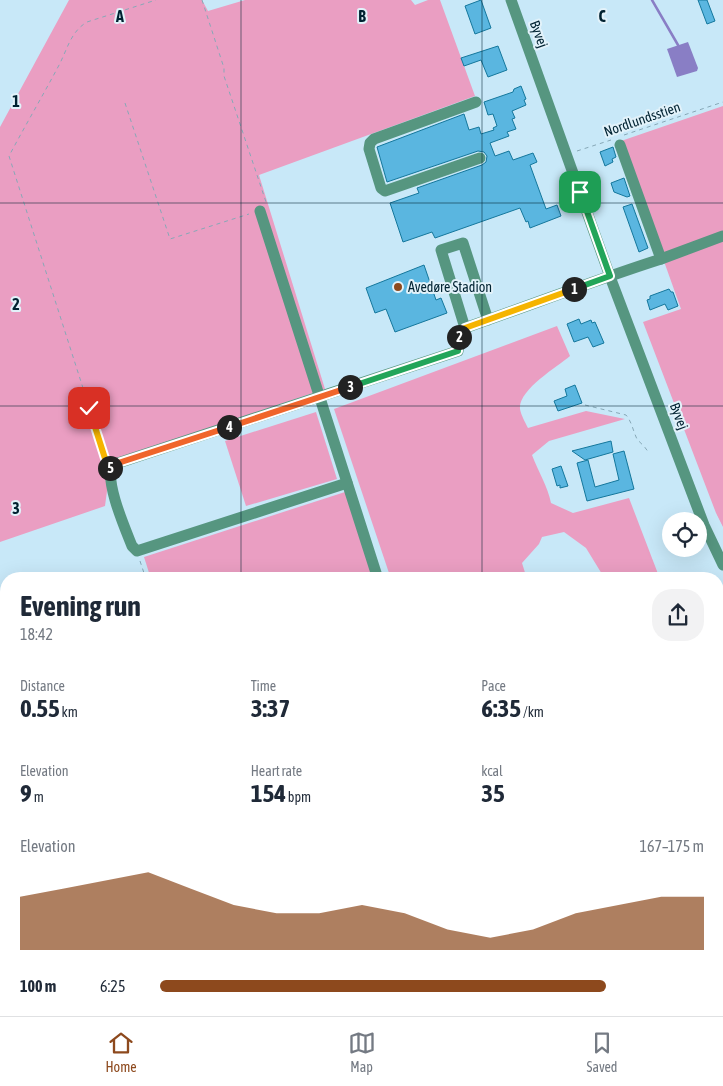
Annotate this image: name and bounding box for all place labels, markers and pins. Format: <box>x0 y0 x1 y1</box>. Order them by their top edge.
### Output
pin <box>559 171 601 213</box>
pin: 1 <box>562 276 586 302</box>
place label: Avedøre Stadion <box>408 279 492 295</box>
marker: Avedøre Stadion <box>392 281 404 293</box>
pin: 2 <box>446 324 472 350</box>
pin: 3 <box>338 374 362 400</box>
pin <box>68 387 110 429</box>
pin: 4 <box>216 414 242 440</box>
pin: 5 <box>98 456 122 480</box>

